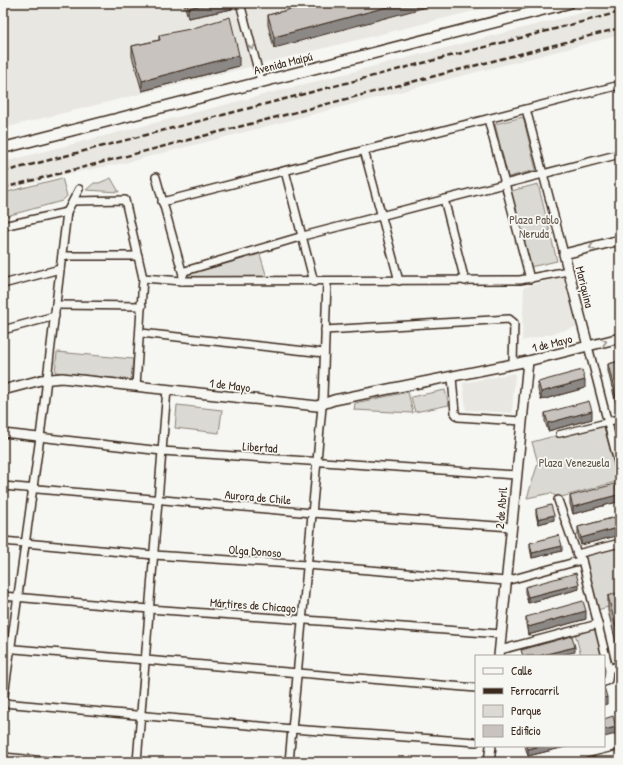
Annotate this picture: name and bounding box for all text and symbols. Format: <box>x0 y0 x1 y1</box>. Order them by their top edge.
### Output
one-way arrow <box>247 43 256 50</box>
street label: Avenida Maipú <box>252 47 314 79</box>
park label: Plaza Pablo Neruda <box>509 211 559 242</box>
one-way arrow <box>589 242 596 251</box>
street label: Mariquina <box>572 264 598 310</box>
street label: 1 de Mayo <box>530 330 574 356</box>
one-way arrow <box>600 338 607 347</box>
street label: 1 de Mayo <box>209 374 252 396</box>
street label: Libertad <box>242 437 278 457</box>
park label: Plaza Venezuela <box>539 454 610 471</box>
street label: Aurora de Chile <box>224 486 292 508</box>
street label: 2 de Abril <box>491 486 511 530</box>
street label: Olga Donoso <box>228 541 282 561</box>
street label: Mártires de Chicago <box>209 594 297 616</box>
legend <box>475 655 605 747</box>
text: Calle <box>511 662 532 679</box>
text: Ferrocarril <box>510 682 560 699</box>
text: Parque <box>511 702 541 719</box>
text: Edificio <box>511 722 541 739</box>

